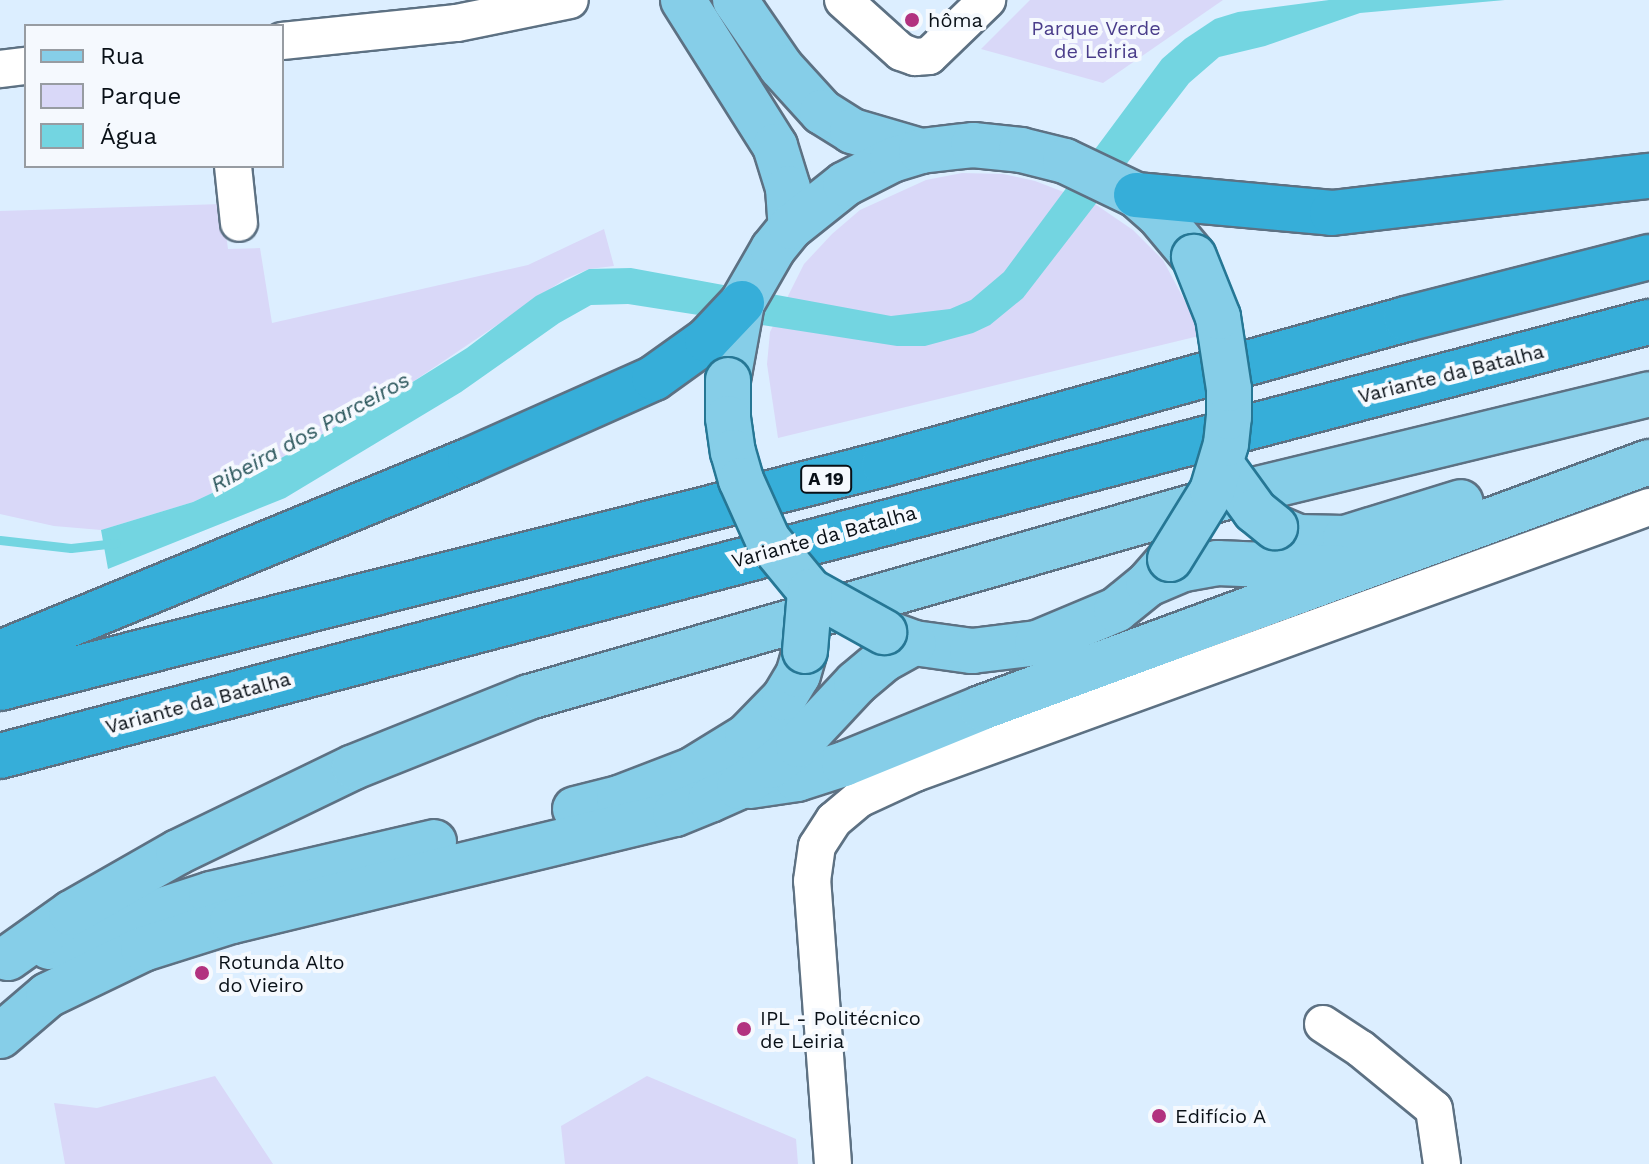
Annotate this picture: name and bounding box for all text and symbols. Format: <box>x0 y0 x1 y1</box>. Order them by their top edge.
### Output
place label: hôma <box>928 8 983 32</box>
marker: hôma <box>903 11 921 29</box>
park label: Parque Verde de Leiria <box>1031 16 1161 63</box>
legend <box>24 24 284 168</box>
text: Rua <box>100 42 144 70</box>
text: Parque <box>100 82 181 110</box>
text: Água <box>100 122 157 150</box>
street label: Variante da Batalha <box>1355 339 1547 409</box>
water label: Ribeira dos Parceiros <box>206 366 414 498</box>
road number: A 19 <box>798 465 854 493</box>
street label: Variante da Batalha <box>729 501 919 573</box>
street label: Variante da Batalha <box>103 667 293 739</box>
place label: Rotunda Alto do Vieiro <box>218 950 346 997</box>
marker: Rotunda Alto do Vieiro <box>193 964 211 982</box>
place label: IPL - Politécnico de Leiria <box>760 1006 921 1053</box>
marker: IPL - Politécnico de Leiria <box>735 1020 753 1038</box>
place label: Edifício A <box>1175 1104 1267 1128</box>
marker: Edifício A <box>1150 1107 1168 1125</box>

